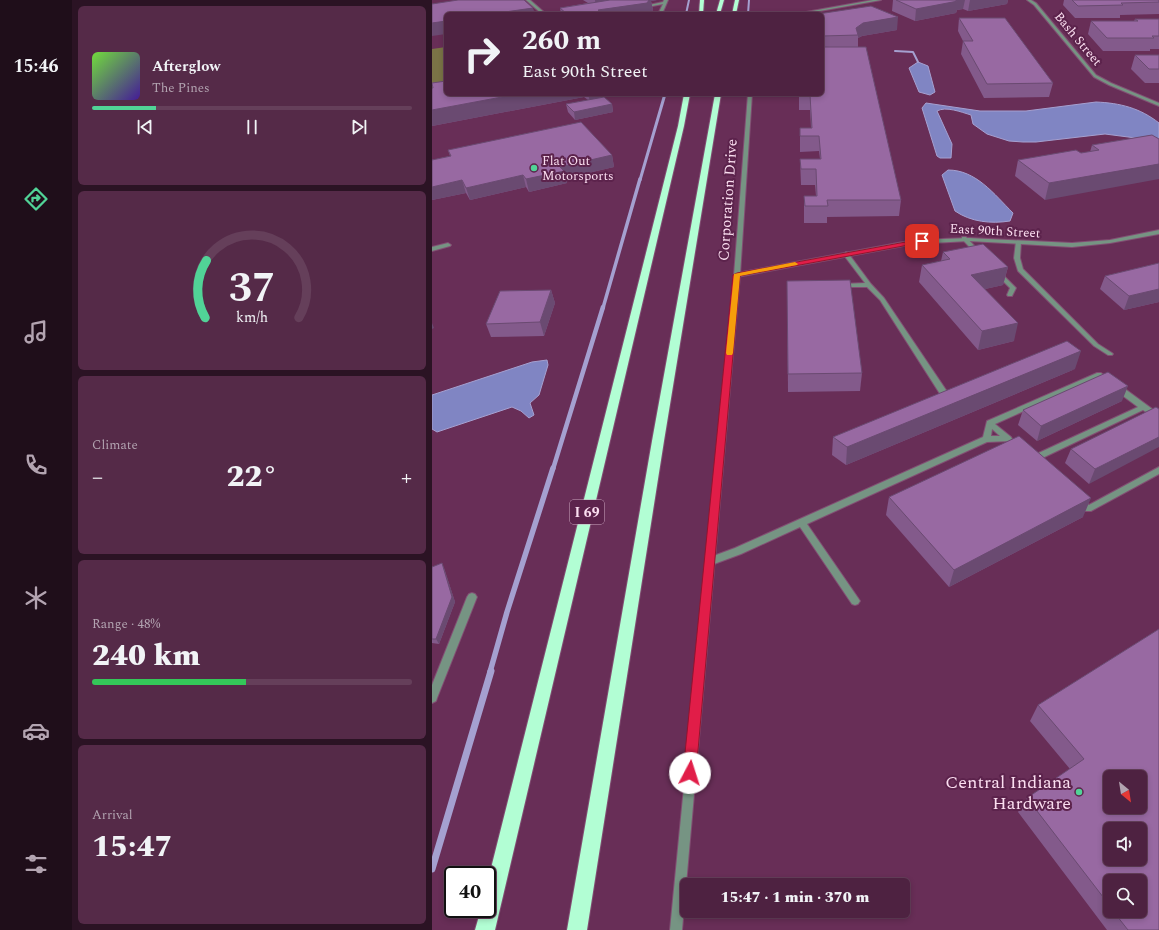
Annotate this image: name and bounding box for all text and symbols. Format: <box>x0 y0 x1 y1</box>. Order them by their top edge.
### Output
street label: Bash Street <box>1049 7 1107 71</box>
text: 260 m <box>522 19 601 62</box>
icon: right <box>456 28 508 80</box>
text: 15:46 <box>13 53 59 80</box>
text: Afterglow <box>152 55 220 78</box>
text: East 90th Street <box>522 58 648 85</box>
text: The Pines <box>152 78 210 98</box>
icon: previous <box>134 116 156 138</box>
icon: pause <box>241 116 263 138</box>
icon: next <box>348 116 370 138</box>
street label: Corporation Drive <box>712 138 744 262</box>
place label: Flat Out Motorsports <box>542 151 614 186</box>
marker: Flat Out Motorsports <box>529 163 539 173</box>
icon: directions <box>22 185 50 213</box>
street label: East 90th Street <box>949 219 1041 243</box>
pin <box>905 224 939 258</box>
icon: arrive <box>911 230 933 252</box>
text: 37 <box>229 257 275 320</box>
text: km/h <box>236 307 268 329</box>
icon: music <box>22 318 50 346</box>
text: Climate <box>92 435 138 455</box>
icon: phone <box>22 451 50 479</box>
text: 22° <box>227 454 278 500</box>
text: − <box>92 461 103 494</box>
text: + <box>401 461 412 494</box>
road number: I 69 <box>570 500 604 524</box>
icon: climate <box>22 584 50 612</box>
text: Range · 48% <box>92 614 160 634</box>
text: 240 km <box>92 633 200 679</box>
icon: car <box>22 717 50 745</box>
position arrow <box>669 752 711 794</box>
place label: Central Indiana Hardware <box>945 769 1071 817</box>
north arrow <box>1103 770 1147 814</box>
map controls <box>1103 770 1147 918</box>
marker: Central Indiana Hardware <box>1074 787 1084 797</box>
text: Arrival <box>92 805 133 825</box>
button: sound <box>1103 822 1147 866</box>
text: 15:47 <box>92 824 172 870</box>
icon: filters <box>22 850 50 878</box>
speed limit sign: 40 <box>444 866 496 918</box>
button: search <box>1103 874 1147 918</box>
text: 15:47 · 1 min · 370 m <box>721 886 869 909</box>

